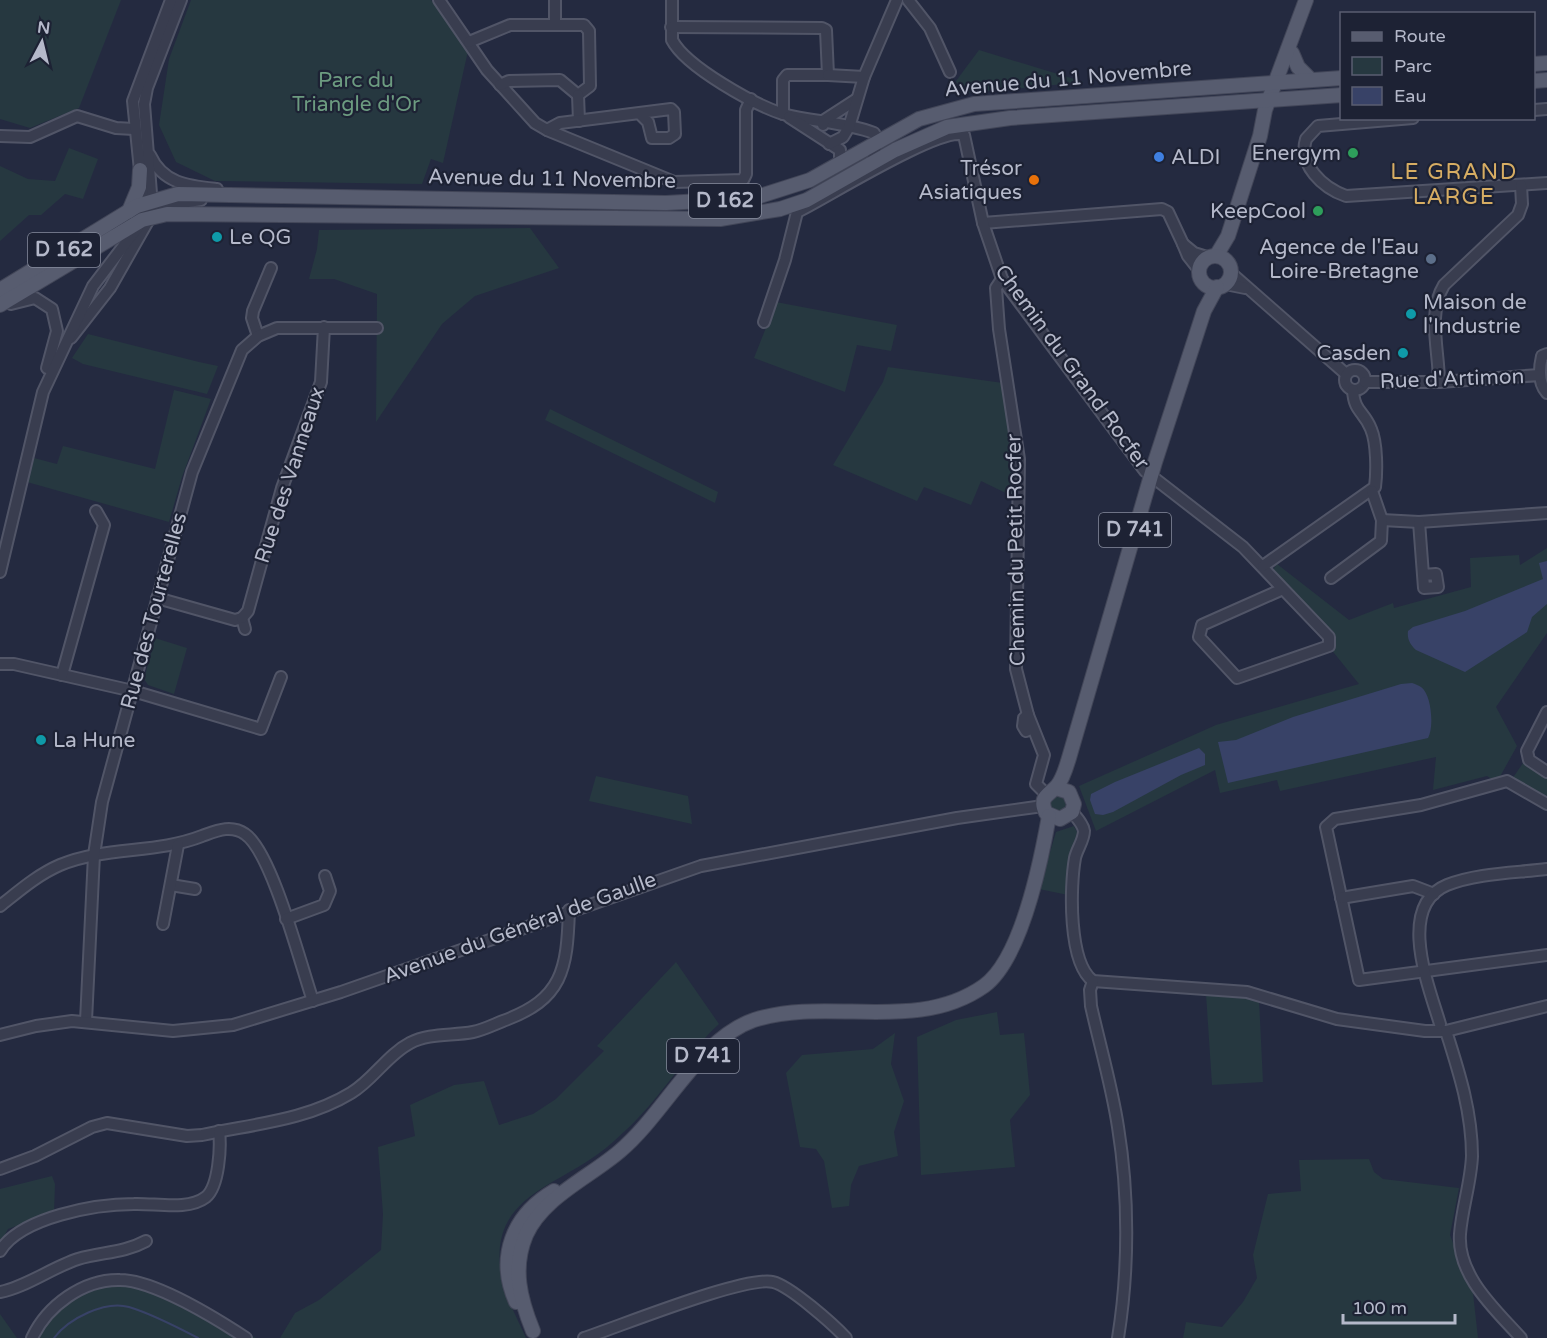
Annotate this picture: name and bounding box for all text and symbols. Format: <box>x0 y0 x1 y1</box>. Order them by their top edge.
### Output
north arrow <box>12 12 72 72</box>
legend <box>1340 12 1535 120</box>
text: N <box>36 17 51 39</box>
text: Route <box>1394 25 1446 47</box>
text: Parc <box>1394 55 1432 77</box>
street label: Avenue du 11 Novembre <box>943 56 1193 102</box>
park label: Parc du Triangle d'Or <box>292 68 420 117</box>
text: Eau <box>1394 85 1426 107</box>
place label: Energym <box>1252 141 1341 166</box>
place label: ALDI <box>1171 145 1221 170</box>
marker: Energym <box>1346 146 1360 160</box>
marker: ALDI <box>1152 150 1166 164</box>
place label: Trésor Asiatiques <box>918 156 1022 205</box>
district label: LE GRAND LARGE <box>1390 159 1518 210</box>
street label: Avenue du 11 Novembre <box>428 164 676 194</box>
marker: Trésor Asiatiques <box>1027 173 1041 187</box>
road number: D 162 <box>689 184 761 218</box>
place label: KeepCool <box>1210 199 1306 224</box>
marker: KeepCool <box>1311 204 1325 218</box>
place label: Le QG <box>229 225 291 250</box>
marker: Le QG <box>210 230 224 244</box>
road number: D 162 <box>28 233 100 267</box>
place label: Agence de l'Eau Loire-Bretagne <box>1259 235 1419 284</box>
marker: Agence de l'Eau Loire-Bretagne <box>1424 252 1438 266</box>
street label: Chemin du Grand Rocfer <box>989 260 1155 474</box>
place label: Maison de l'Industrie <box>1423 290 1527 339</box>
marker: Maison de l'Industrie <box>1404 307 1418 321</box>
place label: Casden <box>1317 341 1391 366</box>
marker: Casden <box>1396 346 1410 360</box>
street label: Rue d'Artimon <box>1379 364 1525 394</box>
street label: Rue des Vanneaux <box>250 384 330 566</box>
street label: Chemin du Petit Rocfer <box>1001 434 1031 666</box>
street label: Rue des Tourterelles <box>116 510 192 712</box>
road number: D 741 <box>1099 513 1171 547</box>
place label: La Hune <box>53 728 136 753</box>
marker: La Hune <box>34 733 48 747</box>
street label: Avenue du Général de Gaulle <box>380 867 660 989</box>
road number: D 741 <box>667 1039 739 1073</box>
scale bar <box>1343 1287 1456 1325</box>
text: 100 m <box>1352 1297 1407 1319</box>

